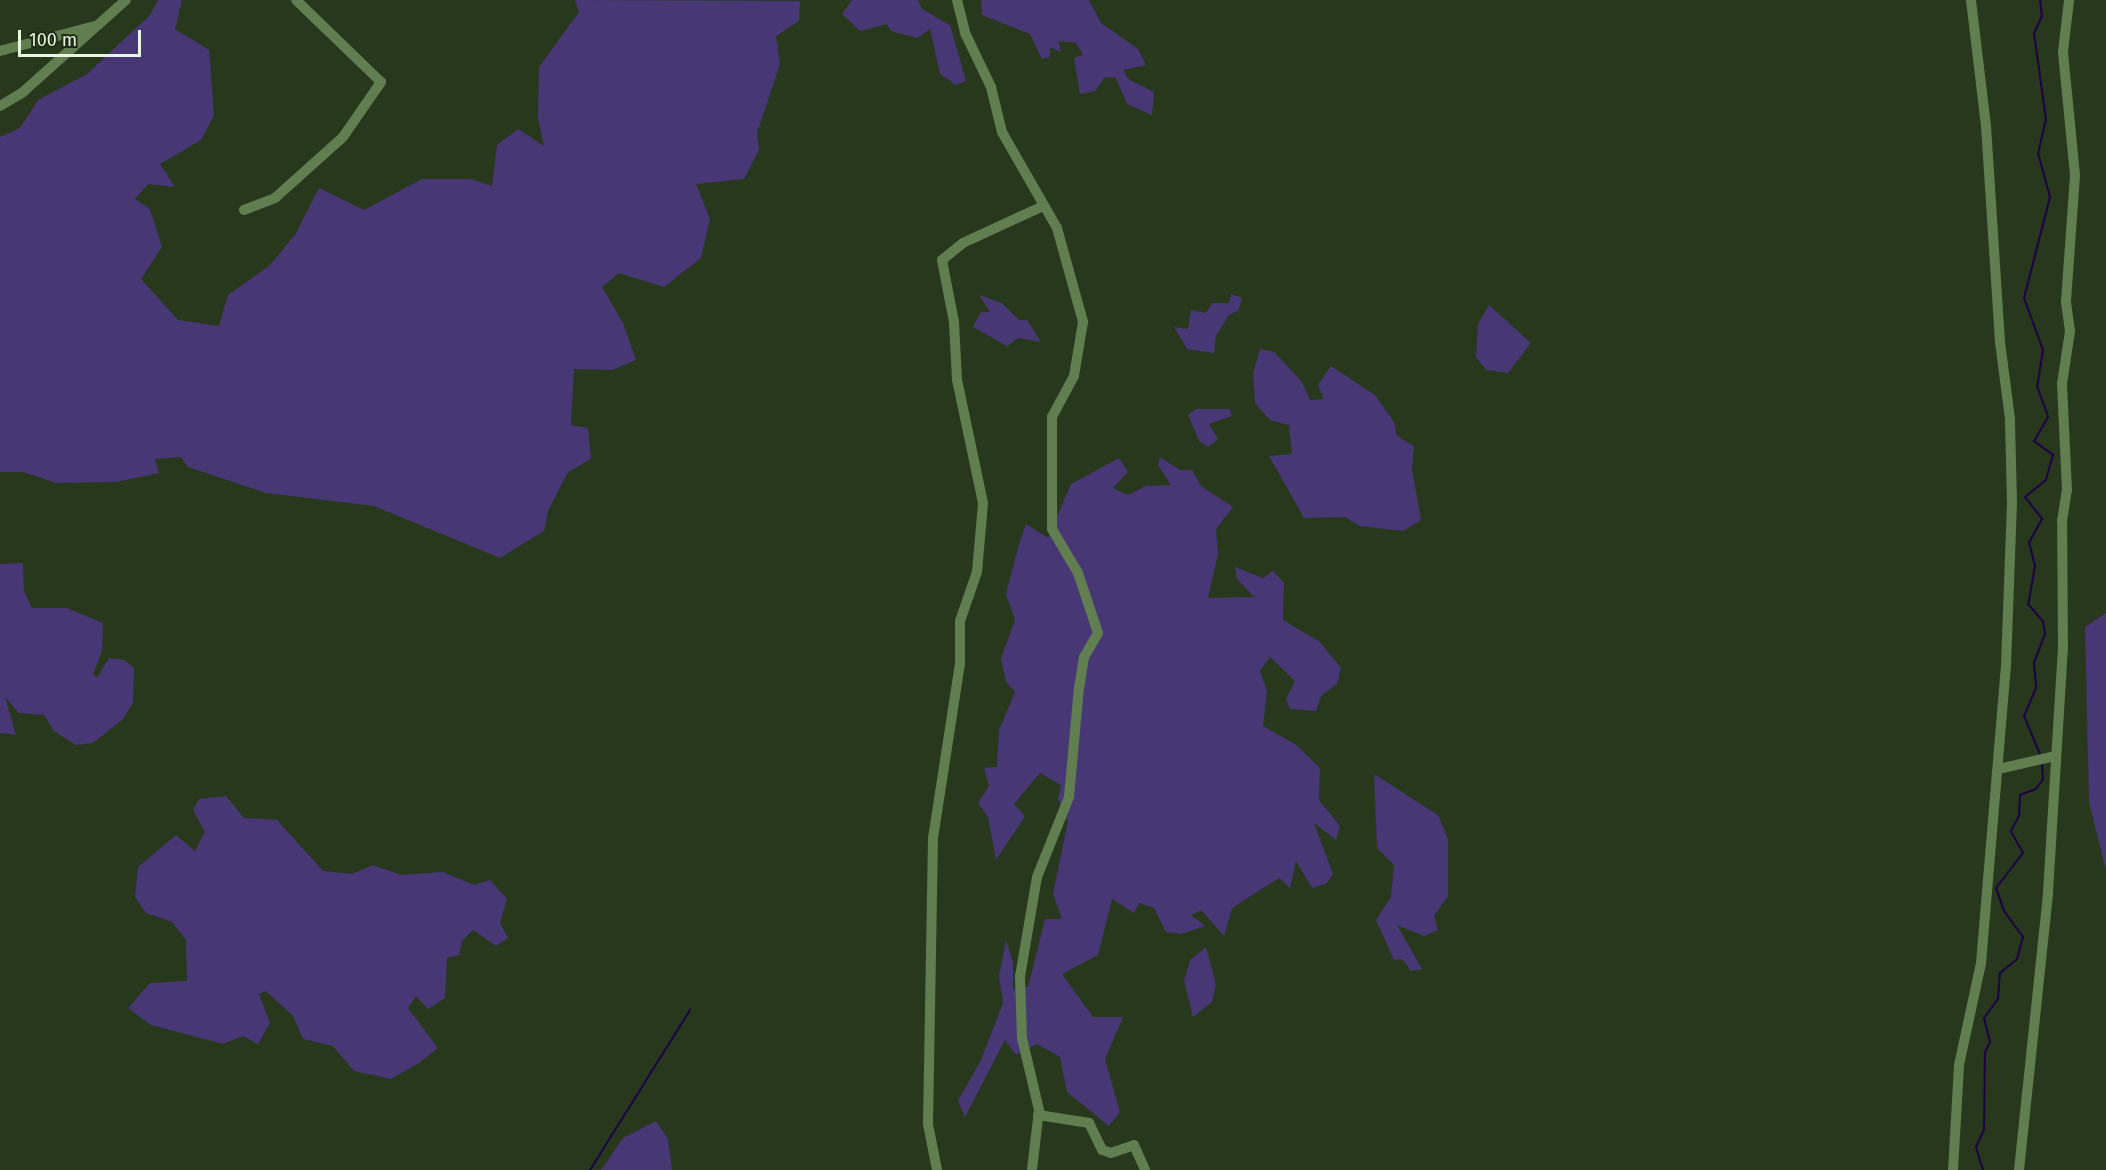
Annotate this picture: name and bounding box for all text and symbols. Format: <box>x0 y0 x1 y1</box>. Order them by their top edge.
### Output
scale bar <box>21 18 144 56</box>
text: 100 m <box>29 29 77 51</box>

